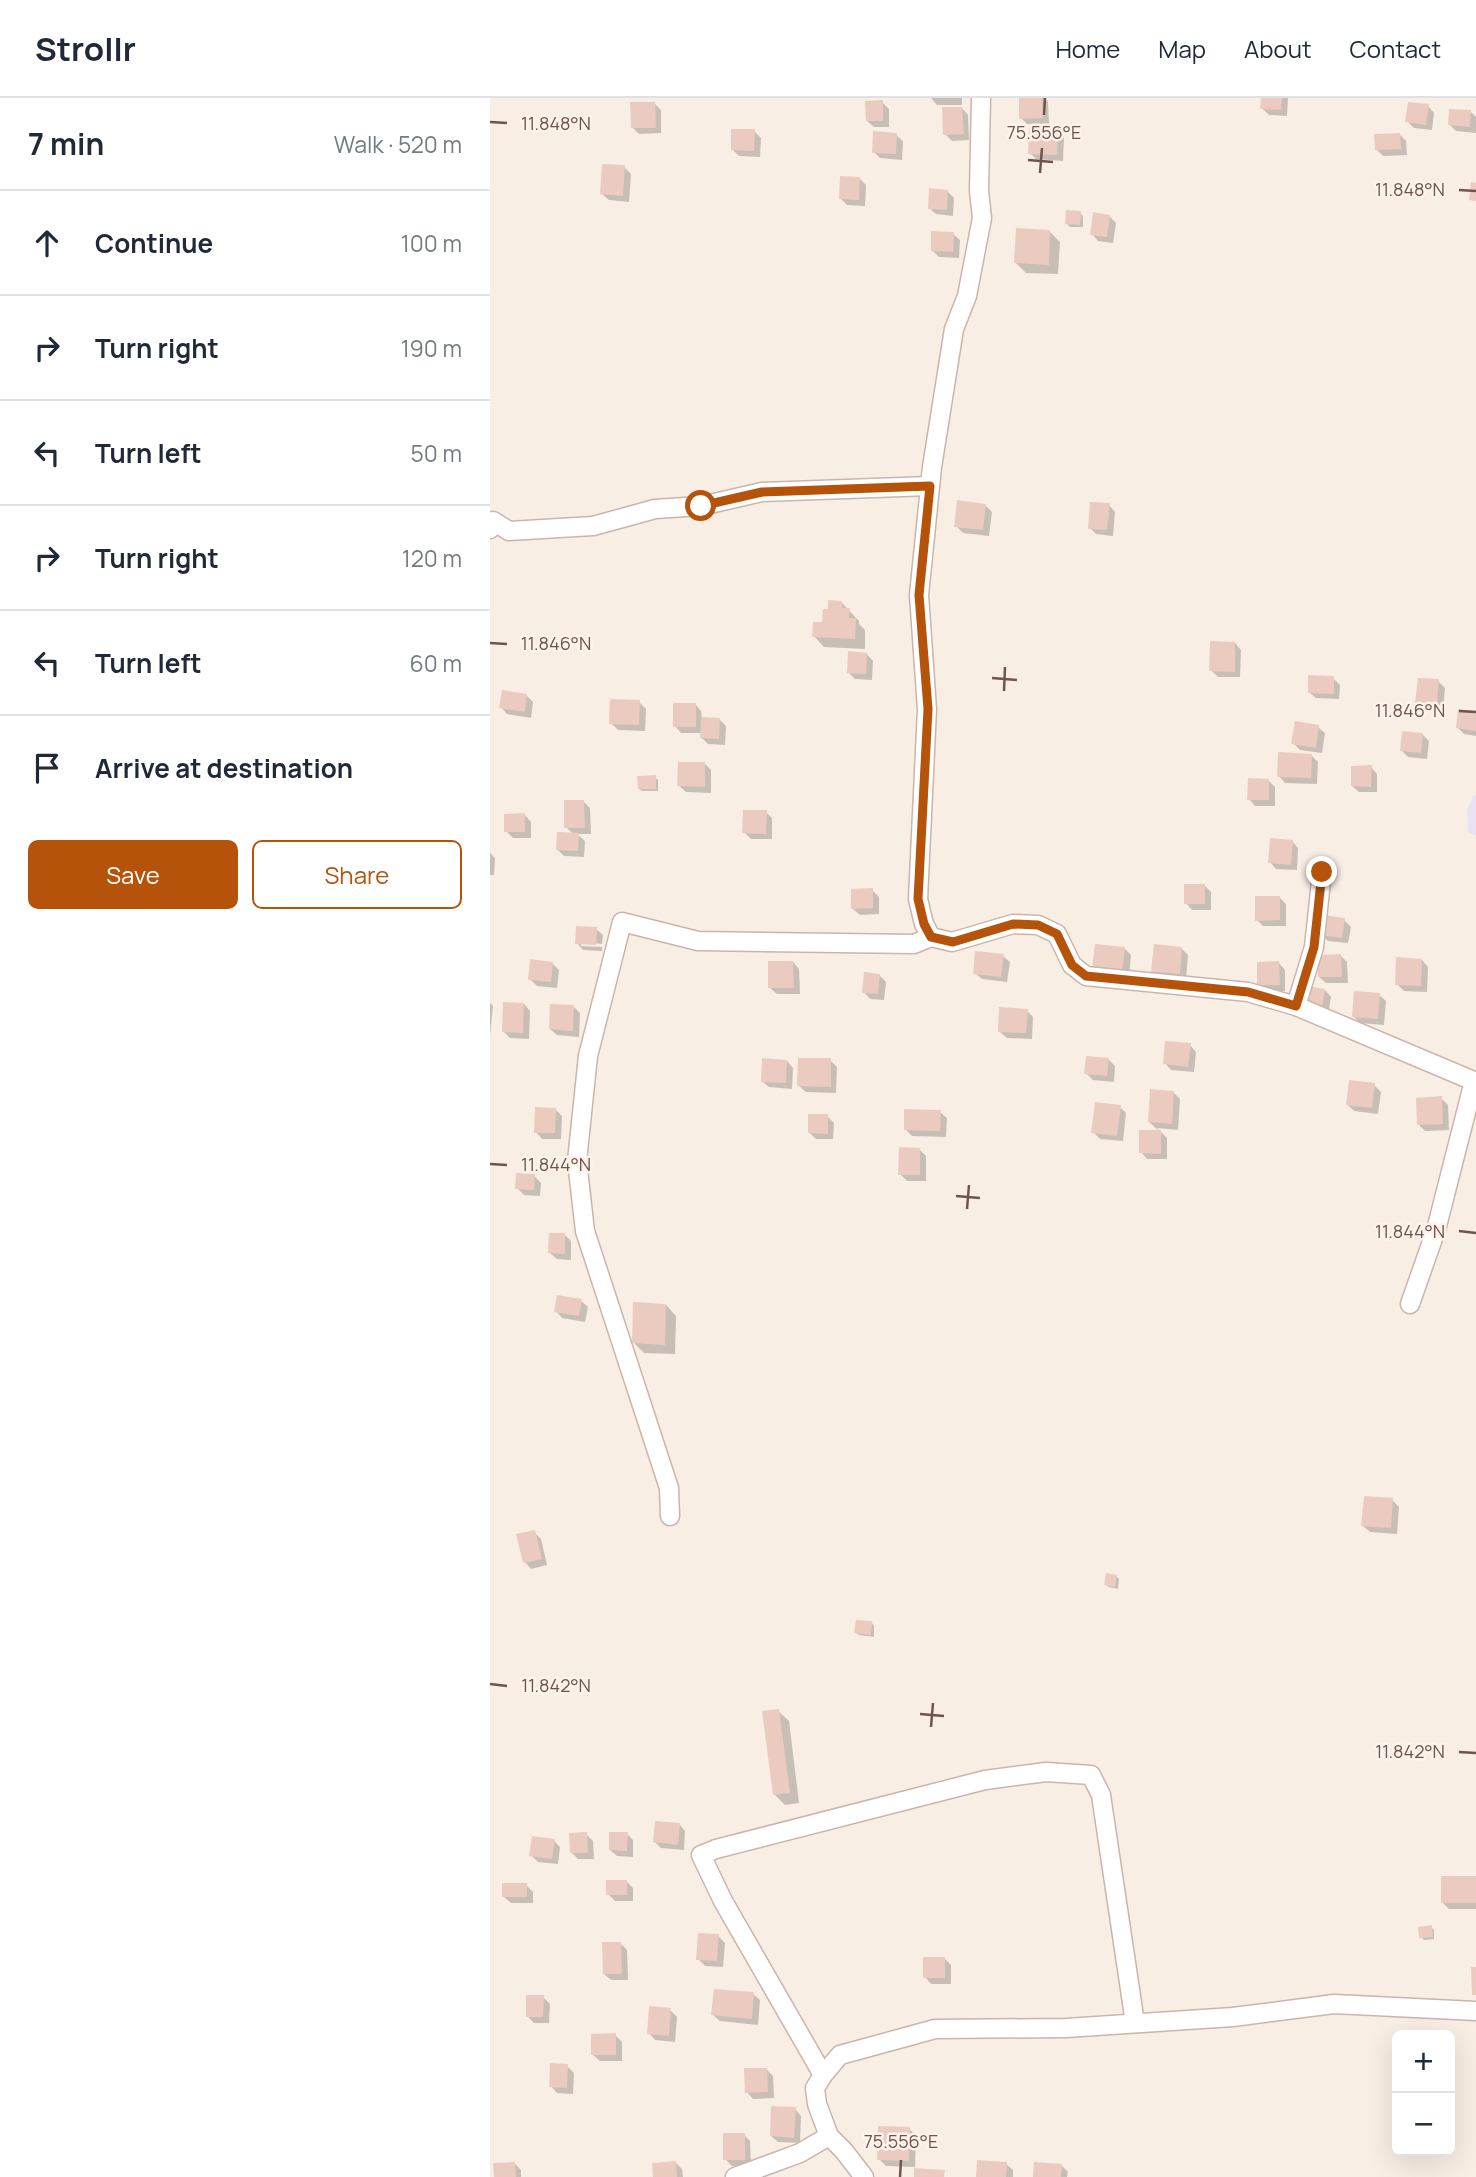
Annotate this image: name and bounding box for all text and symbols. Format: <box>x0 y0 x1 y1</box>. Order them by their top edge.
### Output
text: Strollr <box>35 26 136 71</box>
text: Home <box>1055 32 1120 65</box>
text: Map <box>1158 32 1206 65</box>
text: About <box>1244 32 1312 65</box>
text: Contact <box>1350 32 1441 65</box>
text: 11.848°N <box>521 111 591 135</box>
text: 75.556°E <box>1007 120 1081 144</box>
text: 7 min <box>28 123 104 164</box>
text: Walk · 520 m <box>334 128 462 160</box>
text: 11.848°N <box>1375 177 1445 201</box>
icon: ahead <box>28 224 66 262</box>
text: Continue <box>95 225 213 261</box>
text: 100 m <box>401 227 462 259</box>
icon: right <box>28 329 66 367</box>
text: Turn right <box>95 330 219 366</box>
text: 190 m <box>401 332 462 364</box>
icon: left <box>28 434 66 472</box>
text: Turn left <box>95 435 202 471</box>
text: 50 m <box>411 437 462 469</box>
route start <box>685 490 716 521</box>
icon: right <box>28 539 66 577</box>
text: Turn right <box>95 540 219 576</box>
text: 120 m <box>402 542 462 574</box>
text: 11.846°N <box>521 631 591 655</box>
icon: left <box>28 644 66 682</box>
text: Turn left <box>95 645 202 681</box>
text: 60 m <box>410 647 462 679</box>
text: 11.846°N <box>1375 698 1445 722</box>
icon: arrive <box>28 749 66 787</box>
text: Arrive at destination <box>95 750 353 786</box>
button: Save <box>28 840 238 909</box>
button: Share <box>252 840 462 909</box>
route end <box>1306 856 1337 887</box>
text: 11.844°N <box>521 1152 591 1176</box>
text: 11.844°N <box>1375 1219 1445 1243</box>
text: 11.842°N <box>521 1673 591 1697</box>
text: 11.842°N <box>1375 1739 1445 1763</box>
map controls <box>1392 2030 1455 2156</box>
button: + <box>1392 2030 1455 2093</box>
button: − <box>1392 2093 1455 2156</box>
text: 75.556°E <box>864 2129 938 2153</box>

